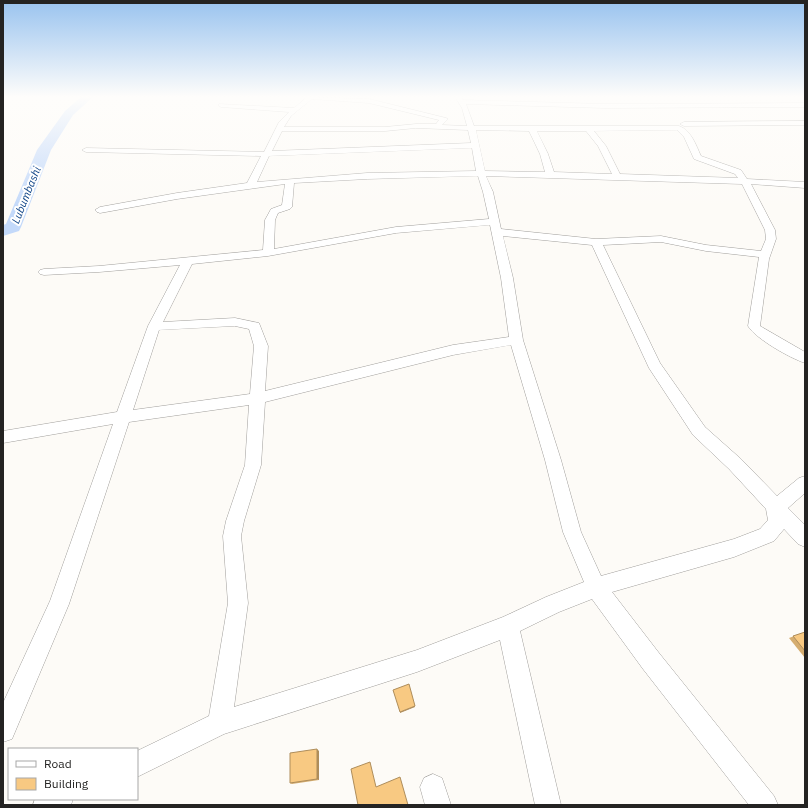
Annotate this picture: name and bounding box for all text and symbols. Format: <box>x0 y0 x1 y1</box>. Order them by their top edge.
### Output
water label: Lubumbashi <box>8 164 44 226</box>
legend <box>8 748 138 800</box>
text: Road <box>44 756 72 771</box>
text: Building <box>44 776 89 791</box>

